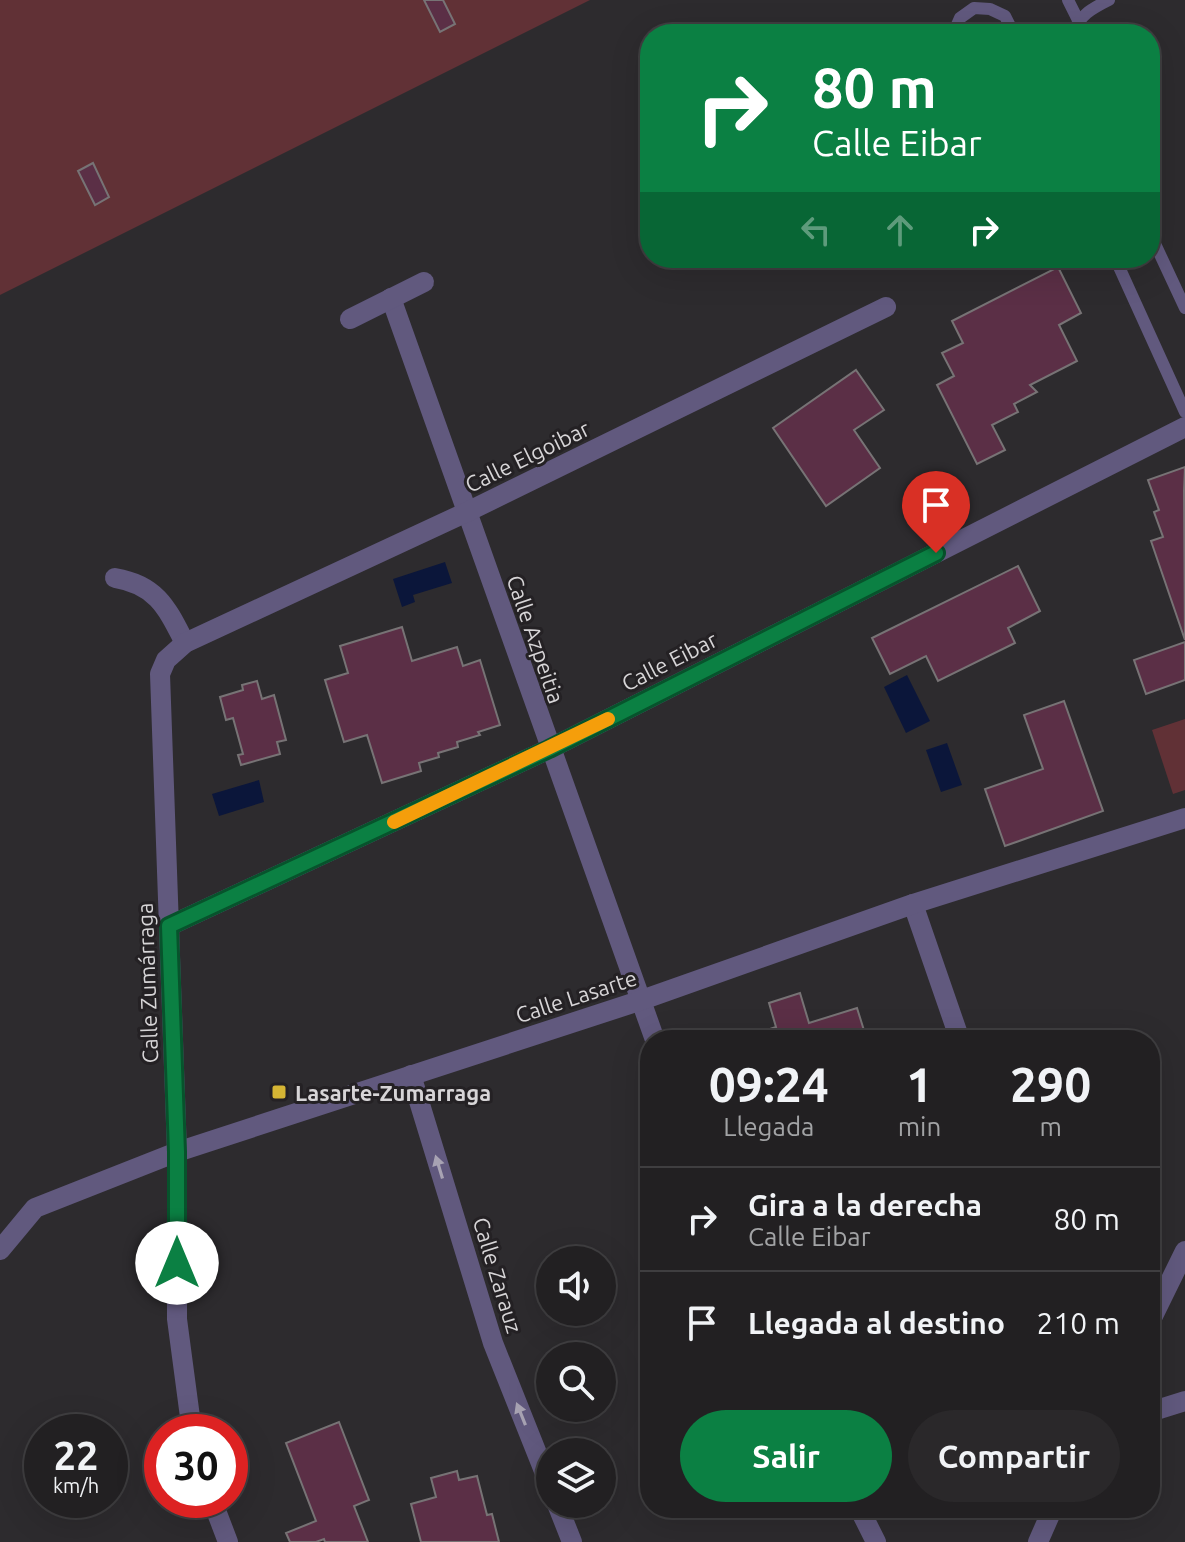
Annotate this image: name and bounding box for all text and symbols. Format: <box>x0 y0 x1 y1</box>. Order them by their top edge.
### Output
icon: right <box>680 56 784 160</box>
text: 80 m <box>812 56 937 119</box>
text: Calle Eibar <box>812 122 982 163</box>
icon: left <box>794 208 838 252</box>
icon: ahead <box>878 208 922 252</box>
icon: right <box>962 208 1006 252</box>
street label: Calle Elgoibar <box>461 415 594 497</box>
pin <box>902 471 970 553</box>
icon: arrive <box>914 483 958 527</box>
street label: Calle Azpeitia <box>502 572 570 706</box>
street label: Calle Eibar <box>617 626 721 696</box>
street label: Calle Zumárraga <box>132 902 162 1064</box>
street label: Calle Lasarte <box>512 965 640 1027</box>
text: 09:24 <box>709 1057 829 1111</box>
text: 1 <box>906 1057 933 1111</box>
text: 290 <box>1010 1057 1091 1111</box>
place label: Lasarte-Zumarraga <box>295 1080 491 1105</box>
marker: Lasarte-Zumarraga <box>270 1083 288 1101</box>
text: Llegada <box>723 1112 814 1141</box>
text: min <box>898 1112 941 1141</box>
text: m <box>1039 1112 1062 1141</box>
one-way arrow <box>433 1155 445 1179</box>
text: Gira a la derecha <box>748 1188 982 1222</box>
icon: right <box>680 1197 724 1241</box>
text: 80 m <box>1053 1202 1120 1236</box>
street label: Calle Zarauz <box>469 1214 527 1336</box>
position arrow <box>135 1221 219 1305</box>
text: Calle Eibar <box>748 1222 871 1251</box>
map controls <box>536 1246 616 1518</box>
button: sound <box>536 1246 616 1326</box>
icon: arrive <box>680 1301 724 1345</box>
text: Llegada al destino <box>748 1306 1005 1340</box>
text: 210 m <box>1036 1306 1120 1340</box>
button: search <box>536 1342 616 1422</box>
one-way arrow <box>514 1402 527 1426</box>
button: Salir <box>680 1410 892 1502</box>
button: Compartir <box>908 1410 1120 1502</box>
speed limit sign: 30 <box>144 1414 248 1518</box>
text: 22 <box>53 1433 99 1478</box>
button: layers <box>536 1438 616 1518</box>
text: km/h <box>53 1474 99 1497</box>

